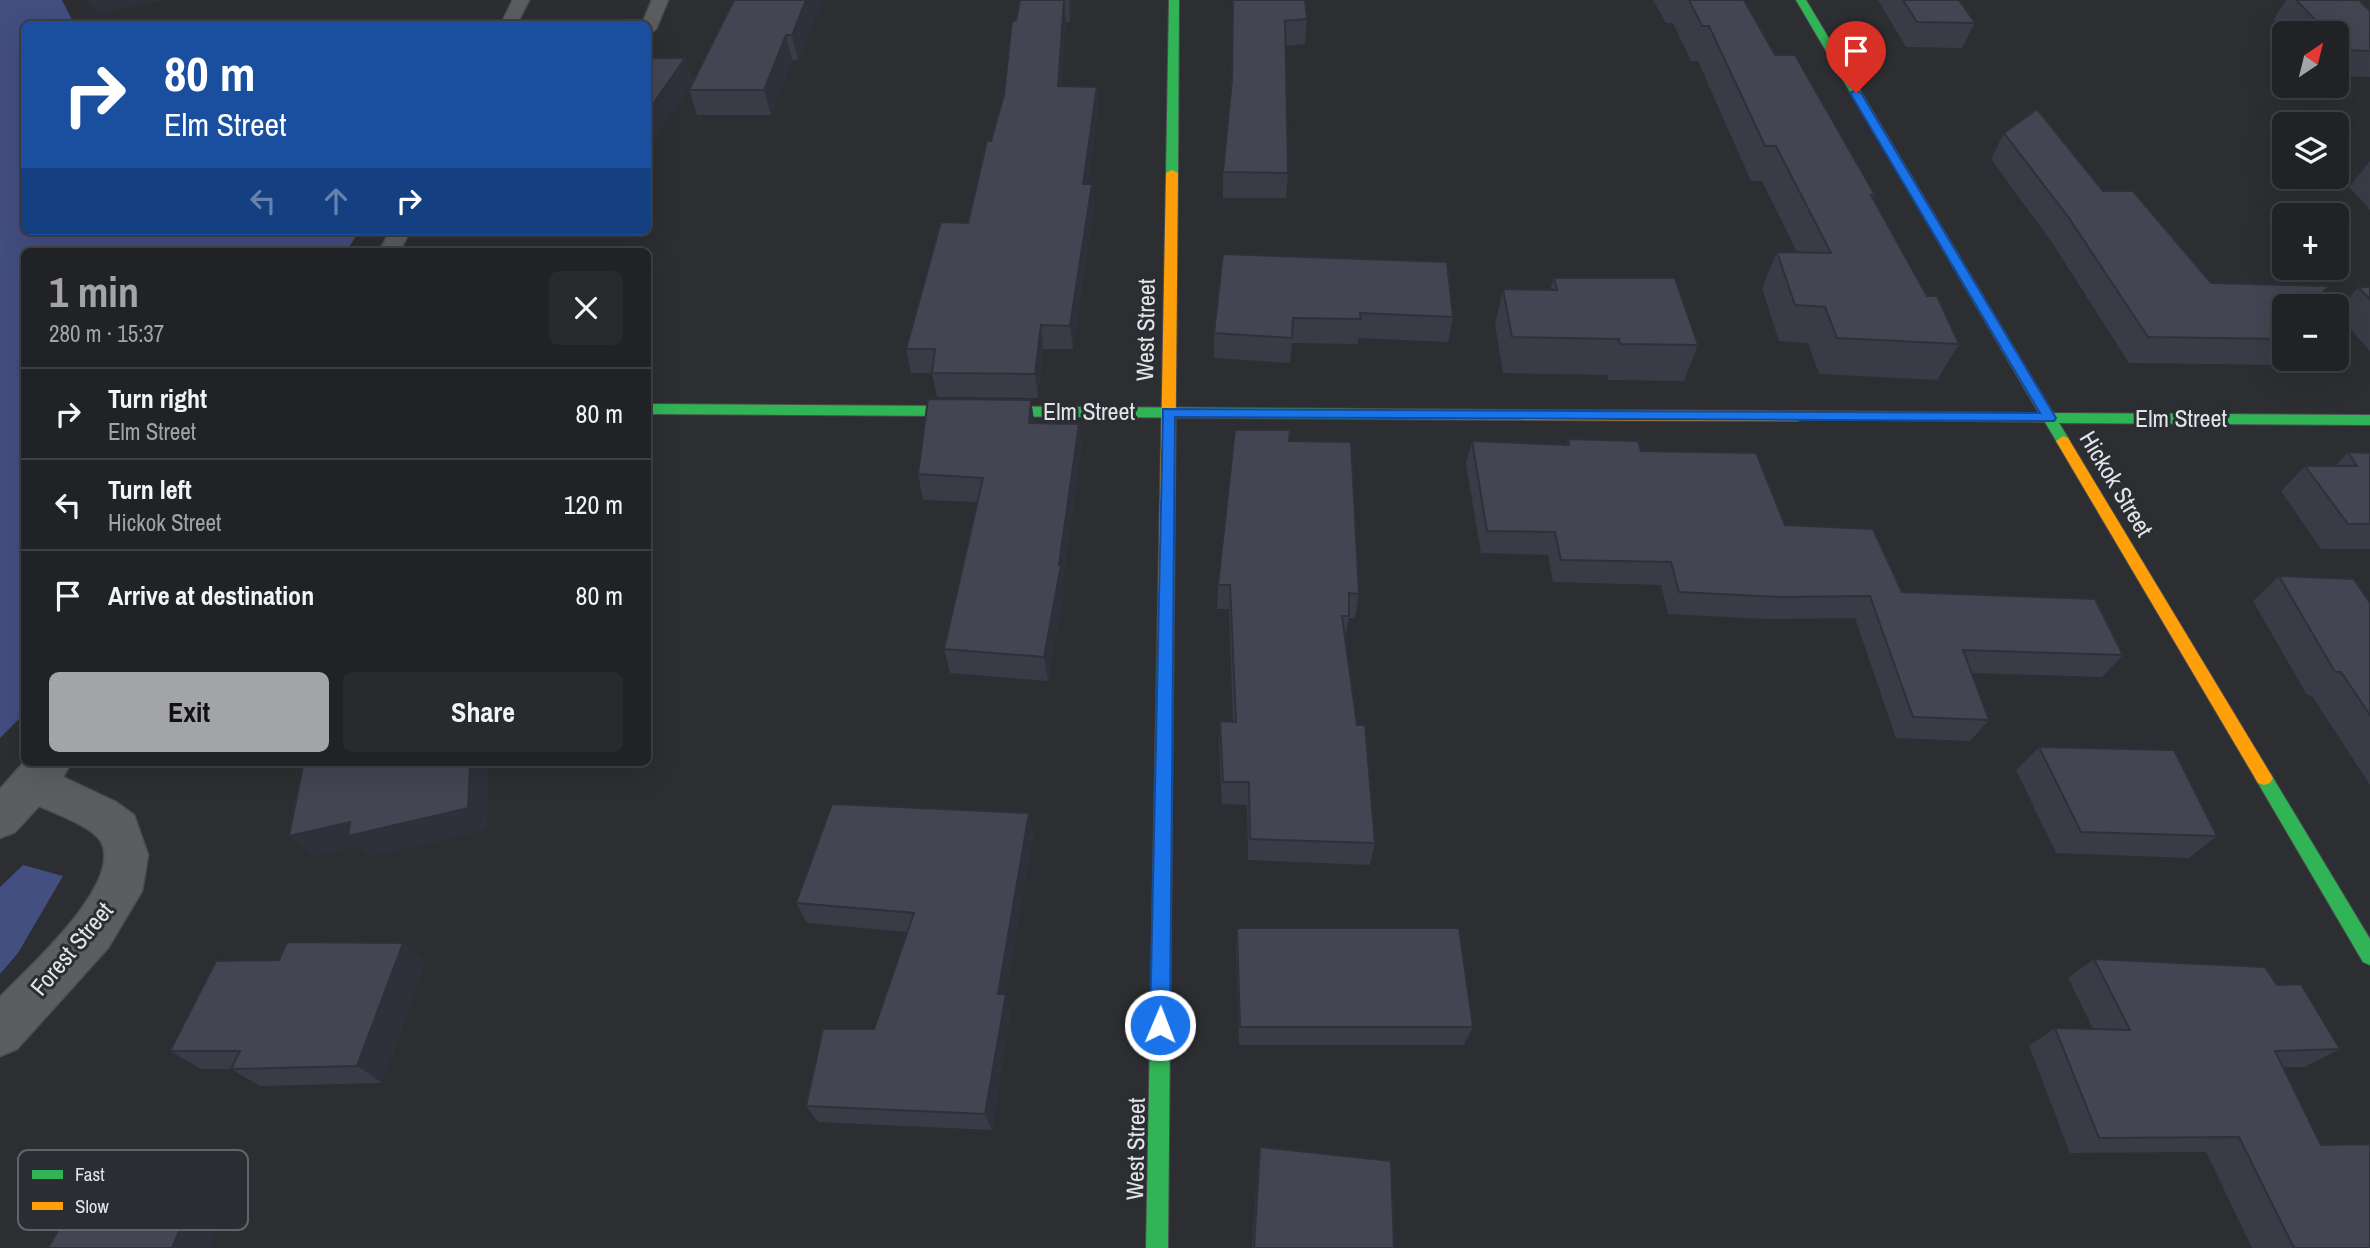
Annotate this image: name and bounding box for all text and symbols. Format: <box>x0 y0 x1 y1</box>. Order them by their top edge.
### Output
pin <box>1826 21 1886 93</box>
north arrow <box>2272 21 2348 98</box>
map controls <box>2272 21 2349 371</box>
icon: arrive <box>1837 32 1875 70</box>
text: 80 m <box>164 40 256 106</box>
icon: right <box>49 49 140 140</box>
text: Elm Street <box>164 103 287 146</box>
button: layers <box>2272 112 2349 189</box>
icon: left <box>244 182 282 220</box>
icon: ahead <box>317 182 355 220</box>
icon: right <box>390 182 428 220</box>
button: + <box>2272 203 2349 280</box>
text: 1 min <box>49 264 139 320</box>
button: close <box>549 271 623 345</box>
street label: West Street <box>1128 278 1162 381</box>
button: − <box>2272 294 2349 371</box>
text: 280 m · 15:37 <box>49 318 164 349</box>
text: Turn right <box>108 381 207 416</box>
icon: right <box>49 395 87 433</box>
street label: Elm Street <box>1043 395 1135 427</box>
text: 80 m <box>576 396 623 431</box>
street label: Elm Street <box>2135 402 2227 434</box>
text: Elm Street <box>108 416 196 447</box>
street label: Hickok Street <box>2073 425 2161 543</box>
text: Turn left <box>108 472 192 507</box>
icon: left <box>49 486 87 524</box>
text: 120 m <box>564 487 623 522</box>
text: Hickok Street <box>108 507 221 538</box>
icon: arrive <box>49 577 87 615</box>
text: Arrive at destination <box>108 578 314 613</box>
text: 80 m <box>576 578 623 613</box>
button: Exit <box>49 672 329 752</box>
button: Share <box>343 672 623 752</box>
street label: Forest Street <box>23 894 120 1002</box>
position arrow <box>1123 988 1197 1062</box>
street label: West Street <box>1118 1097 1152 1200</box>
legend <box>18 1150 248 1230</box>
text: Fast <box>75 1161 105 1187</box>
text: Slow <box>75 1193 110 1219</box>

